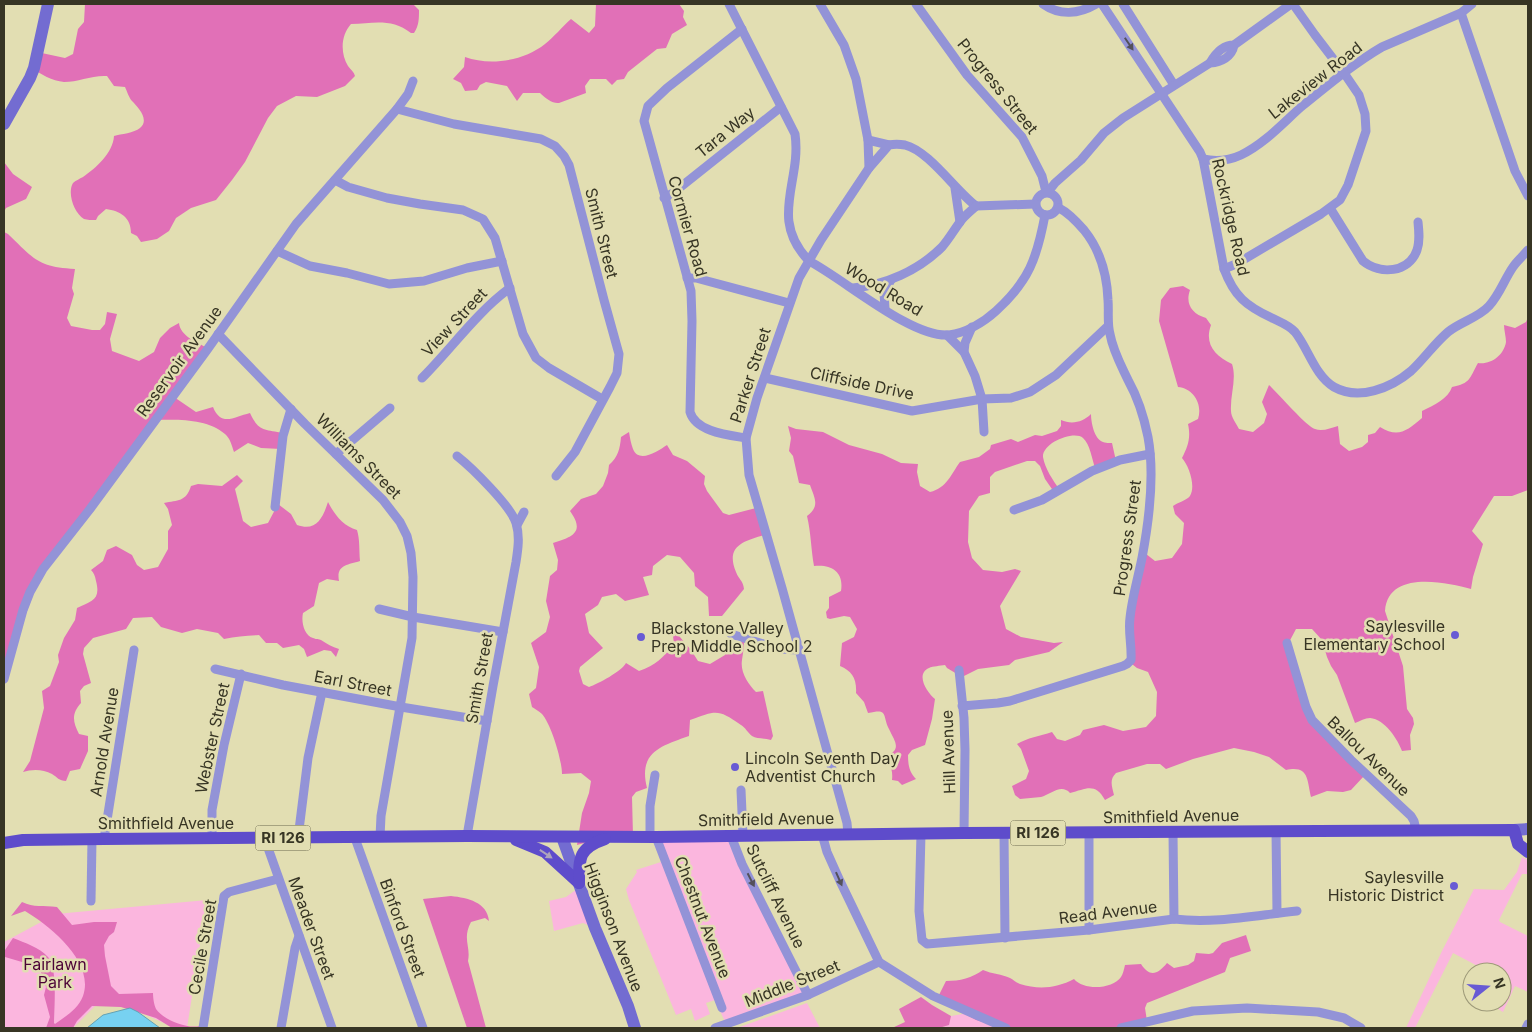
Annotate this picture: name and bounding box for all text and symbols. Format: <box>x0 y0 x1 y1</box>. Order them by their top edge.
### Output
street label: Progress Street <box>953 34 1043 138</box>
street label: Lakeview Road <box>1264 37 1366 123</box>
one-way arrow <box>1125 38 1134 51</box>
street label: Tara Way <box>691 102 759 162</box>
street label: Rockridge Road <box>1208 156 1254 278</box>
street label: Cormier Road <box>664 173 712 279</box>
street label: Smith Street <box>581 186 623 280</box>
street label: Wood Road <box>842 258 926 320</box>
street label: View Street <box>417 283 491 361</box>
street label: Reservoir Avenue <box>132 302 226 420</box>
street label: Parker Street <box>725 325 775 425</box>
street label: Cliffside Drive <box>808 362 916 404</box>
street label: Williams Street <box>312 409 406 503</box>
street label: Progress Street <box>1109 479 1145 597</box>
place label: Saylesville Elementary School <box>1303 616 1445 654</box>
place label: Blackstone Valley Prep Middle School 2 <box>651 618 812 656</box>
marker: Saylesville Elementary School <box>1449 629 1461 641</box>
street label: Smith Street <box>461 631 497 725</box>
marker: Blackstone Valley Prep Middle School 2 <box>635 631 647 643</box>
street label: Earl Street <box>313 666 393 700</box>
street label: Webster Street <box>191 681 233 795</box>
street label: Arnold Avenue <box>85 686 123 798</box>
street label: Hill Avenue <box>937 710 959 794</box>
street label: Ballou Avenue <box>1324 712 1414 800</box>
place label: Lincoln Seventh Day Adventist Church <box>745 748 899 786</box>
marker: Lincoln Seventh Day Adventist Church <box>729 761 741 773</box>
street label: Smithfield Avenue <box>1103 805 1239 827</box>
street label: Smithfield Avenue <box>698 808 834 830</box>
street label: Smithfield Avenue <box>98 813 234 833</box>
road number: RI 126 <box>1010 820 1066 846</box>
road number: RI 126 <box>256 826 310 850</box>
street label: Sutcliff Avenue <box>742 841 810 951</box>
one-way arrow <box>539 849 553 859</box>
street label: Chestnut Avenue <box>671 853 735 981</box>
street label: Higginson Avenue <box>580 860 648 994</box>
place label: Saylesville Historic District <box>1328 867 1444 905</box>
one-way arrow <box>835 872 843 887</box>
one-way arrow <box>747 873 755 887</box>
street label: Meader Street <box>284 874 340 982</box>
street label: Binford Street <box>376 876 430 980</box>
marker: Saylesville Historic District <box>1448 880 1460 892</box>
street label: Read Avenue <box>1058 896 1158 928</box>
street label: Cecile Street <box>184 898 220 996</box>
park label: Fairlawn Park <box>23 954 87 992</box>
street label: Middle Street <box>742 955 842 1011</box>
north arrow <box>1462 962 1512 1012</box>
text: N <box>1490 975 1510 991</box>

